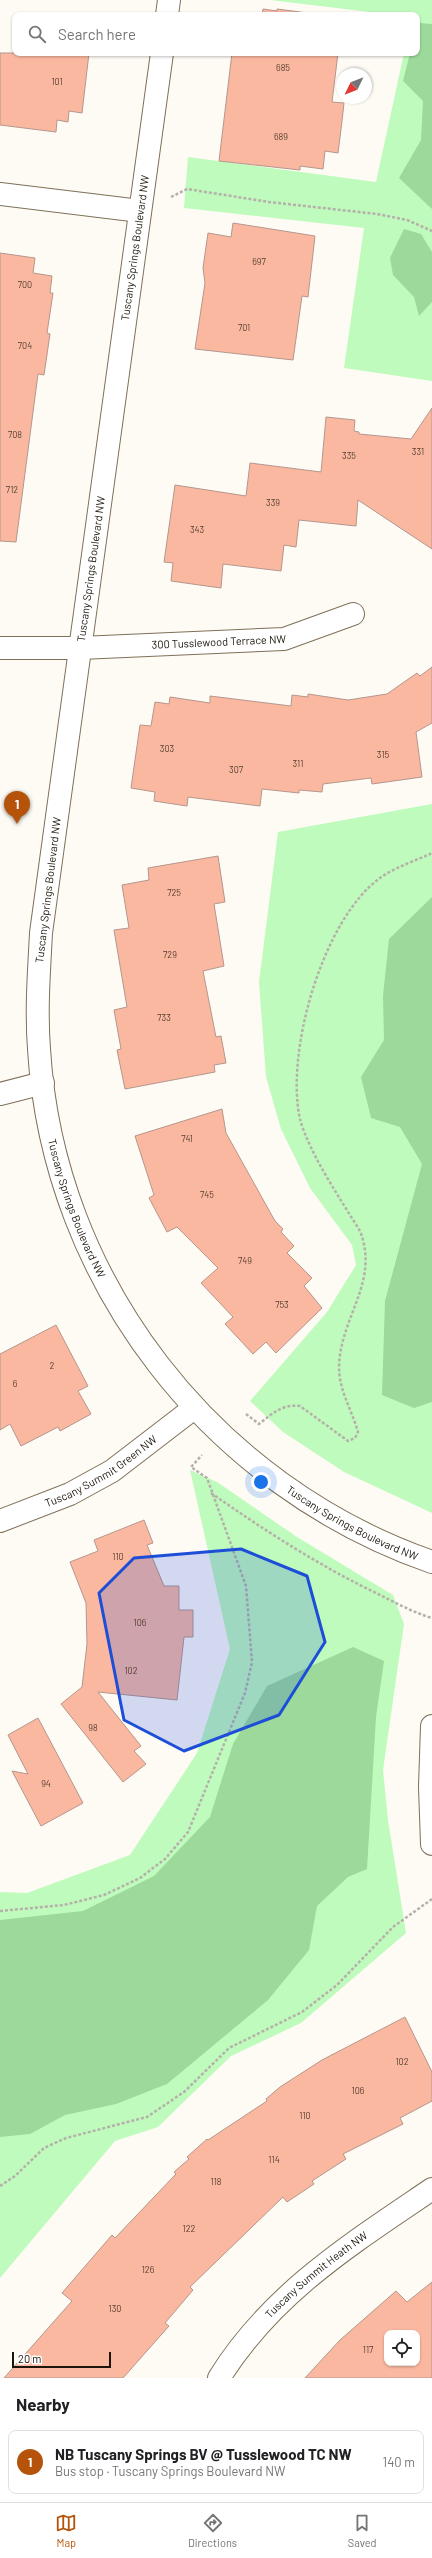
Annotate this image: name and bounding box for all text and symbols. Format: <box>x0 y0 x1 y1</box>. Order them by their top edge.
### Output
search box <box>12 12 420 56</box>
icon: search <box>26 23 48 45</box>
text: Search here <box>58 25 136 43</box>
house number: 685 <box>276 62 290 73</box>
north arrow <box>336 68 372 104</box>
house number: 101 <box>51 76 63 87</box>
house number: 689 <box>274 131 288 142</box>
street label: Tuscany Springs Boulevard NW <box>118 174 151 322</box>
house number: 697 <box>252 256 267 267</box>
house number: 700 <box>18 279 32 290</box>
house number: 701 <box>238 322 250 333</box>
house number: 704 <box>18 340 32 351</box>
house number: 708 <box>8 429 22 440</box>
house number: 331 <box>412 446 424 457</box>
house number: 335 <box>342 450 356 461</box>
house number: 712 <box>6 484 18 495</box>
street label: Tuscany Springs Boulevard NW <box>74 495 107 643</box>
house number: 339 <box>266 497 280 508</box>
house number: 343 <box>190 524 204 535</box>
street label: 300 Tusslewood Terrace NW <box>151 632 287 651</box>
house number: 303 <box>160 743 175 754</box>
house number: 315 <box>377 749 390 760</box>
house number: 311 <box>293 758 303 769</box>
house number: 307 <box>229 764 244 775</box>
pin: 1 <box>4 791 30 824</box>
street label: Tuscany Springs Boulevard NW <box>32 816 63 964</box>
house number: 725 <box>167 887 181 898</box>
house number: 729 <box>163 949 177 960</box>
house number: 733 <box>157 1012 171 1023</box>
house number: 741 <box>181 1133 193 1144</box>
street label: Tuscany Springs Boulevard NW <box>46 1137 109 1280</box>
house number: 745 <box>200 1189 214 1200</box>
house number: 749 <box>238 1255 252 1266</box>
house number: 753 <box>275 1299 289 1310</box>
house number: 2 <box>50 1360 55 1371</box>
house number: 6 <box>13 1378 18 1389</box>
street label: Tuscany Summit Green NW <box>43 1432 159 1509</box>
your location <box>251 1472 271 1492</box>
street label: Tuscany Springs Boulevard NW <box>284 1482 420 1563</box>
house number: 110 <box>112 1551 124 1562</box>
house number: 106 <box>134 1617 147 1628</box>
house number: 102 <box>124 1665 138 1676</box>
house number: 98 <box>88 1722 98 1733</box>
house number: 94 <box>41 1778 51 1789</box>
house number: 102 <box>395 2056 409 2067</box>
house number: 106 <box>352 2085 365 2096</box>
house number: 110 <box>299 2110 311 2121</box>
house number: 114 <box>268 2154 280 2165</box>
house number: 118 <box>210 2176 222 2187</box>
house number: 122 <box>183 2223 196 2234</box>
street label: Tuscany Summit Heath NW <box>262 2228 370 2320</box>
house number: 126 <box>142 2264 155 2275</box>
house number: 130 <box>109 2303 121 2314</box>
map controls <box>384 2330 420 2366</box>
button: locate <box>384 2330 420 2366</box>
house number: 117 <box>363 2344 374 2355</box>
scale bar <box>12 2350 111 2369</box>
text: 20 m <box>18 2352 41 2365</box>
text: Nearby <box>16 2394 70 2414</box>
text: NB Tuscany Springs BV @ Tusslewood TC NW <box>55 2445 352 2463</box>
text: 1 <box>28 2454 32 2470</box>
text: 140 m <box>383 2454 415 2470</box>
text: Bus stop · Tuscany Springs Boulevard NW <box>55 2463 285 2479</box>
tab: Map <box>55 2512 77 2549</box>
tab: Directions <box>188 2512 237 2549</box>
tab: Saved <box>348 2512 377 2549</box>

